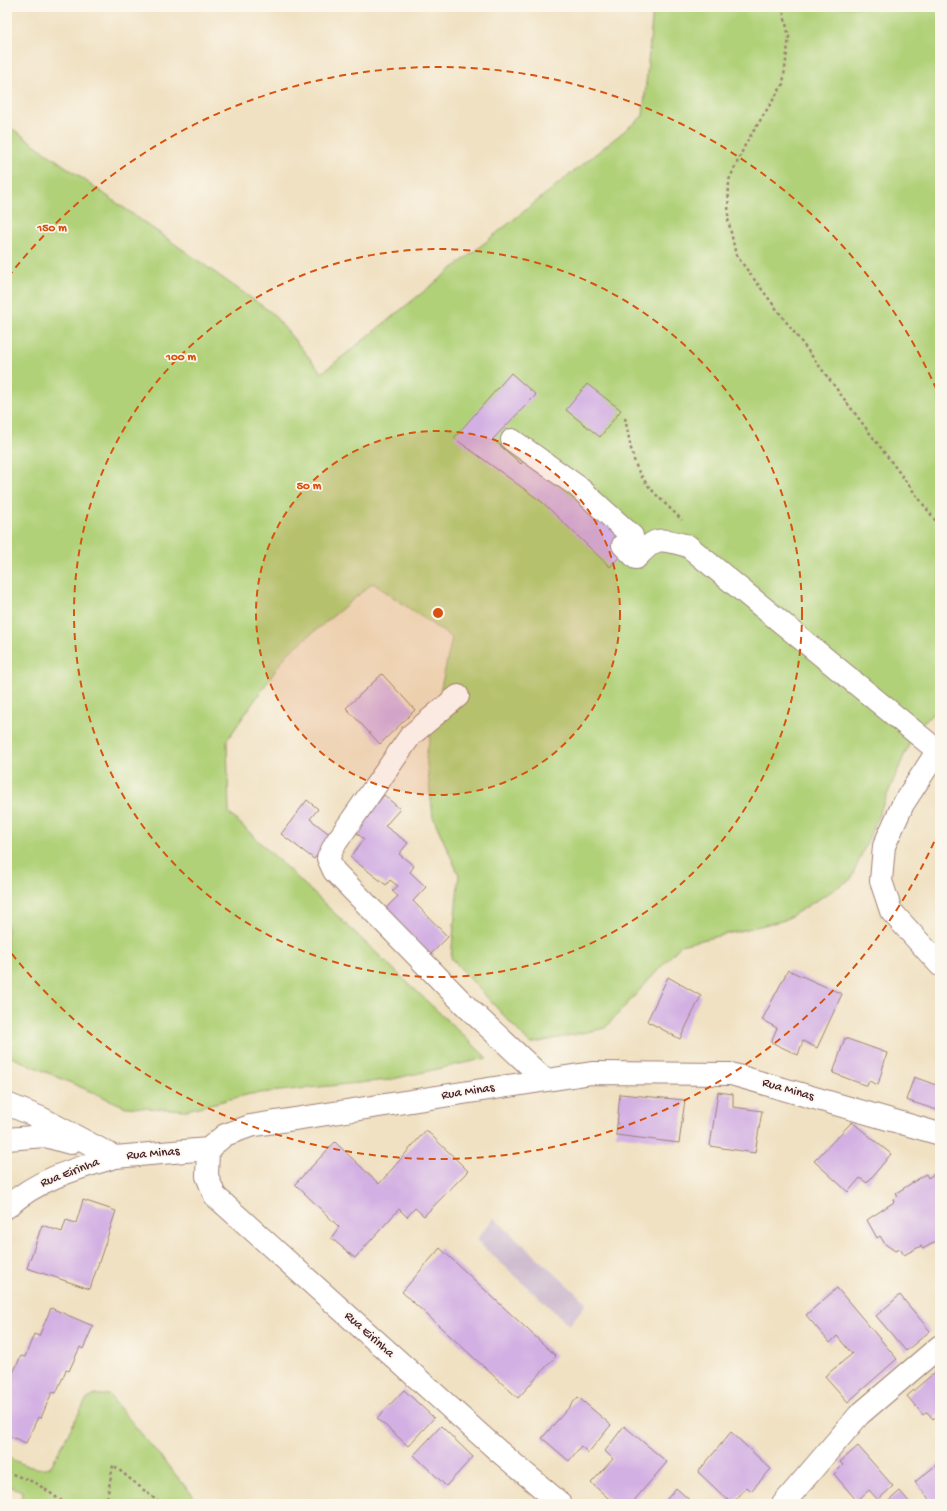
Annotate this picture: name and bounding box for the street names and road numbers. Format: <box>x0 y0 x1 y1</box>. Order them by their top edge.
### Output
street label: Rua Minas <box>760 1075 817 1105</box>
street label: Rua Minas <box>441 1080 497 1104</box>
street label: Rua Minas <box>126 1144 181 1164</box>
street label: Rua Eirinha <box>38 1155 102 1191</box>
street label: Rua Eirinha <box>341 1309 398 1362</box>

